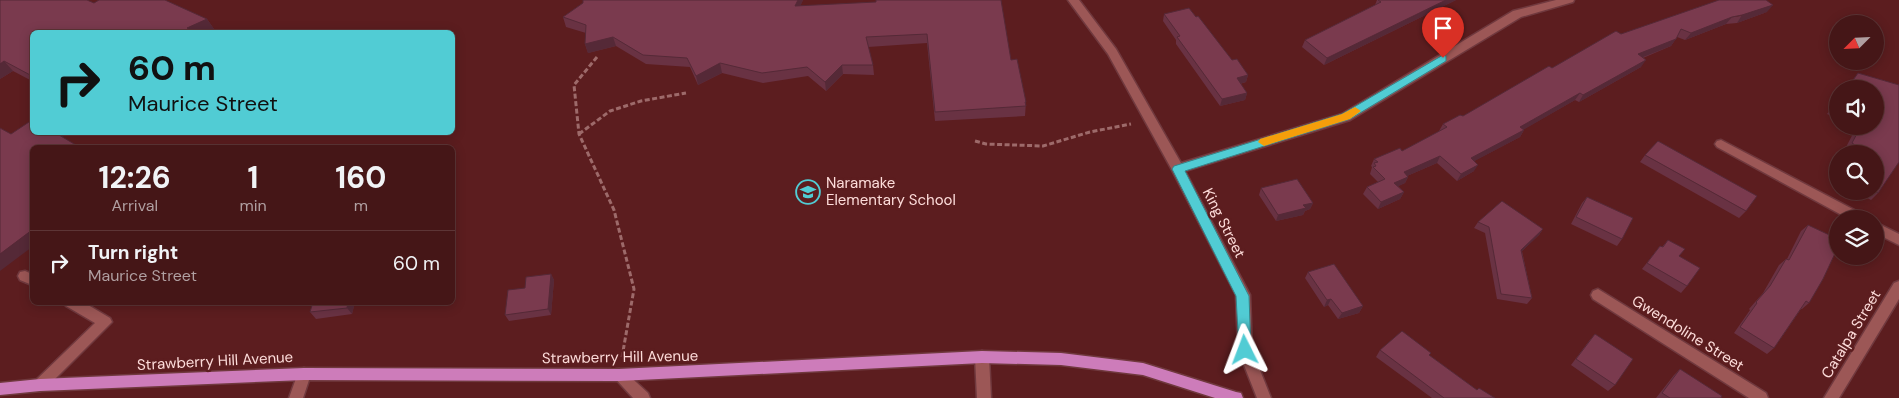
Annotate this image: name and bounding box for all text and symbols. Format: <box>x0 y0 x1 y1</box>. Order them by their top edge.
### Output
pin <box>1422 7 1464 58</box>
icon: arrive <box>1429 14 1457 42</box>
north arrow <box>1829 15 1884 70</box>
map controls <box>1829 15 1884 265</box>
text: 60 m <box>128 45 216 91</box>
icon: right <box>45 50 110 115</box>
button: sound <box>1829 80 1884 135</box>
text: Maurice Street <box>128 89 278 118</box>
button: search <box>1829 145 1884 200</box>
text: 12:26 <box>99 158 171 197</box>
text: 1 <box>248 158 259 197</box>
text: 160 <box>335 158 386 197</box>
place label: Naramake Elementary School <box>826 173 956 210</box>
school or university icon: Naramake Elementary School <box>795 179 821 205</box>
street label: King Street <box>1198 185 1250 261</box>
text: Arrival <box>111 195 158 216</box>
text: min <box>239 195 267 216</box>
text: m <box>354 195 368 216</box>
button: layers <box>1829 210 1884 265</box>
text: Turn right <box>88 240 178 265</box>
icon: right <box>45 249 73 277</box>
text: 60 m <box>393 251 440 276</box>
text: Maurice Street <box>88 265 197 286</box>
street label: Catalpa Street <box>1817 286 1885 382</box>
street label: Gwendoline Street <box>1628 290 1748 376</box>
position arrow <box>1218 323 1270 375</box>
street label: Strawberry Hill Avenue <box>542 346 698 368</box>
street label: Strawberry Hill Avenue <box>136 347 294 375</box>

